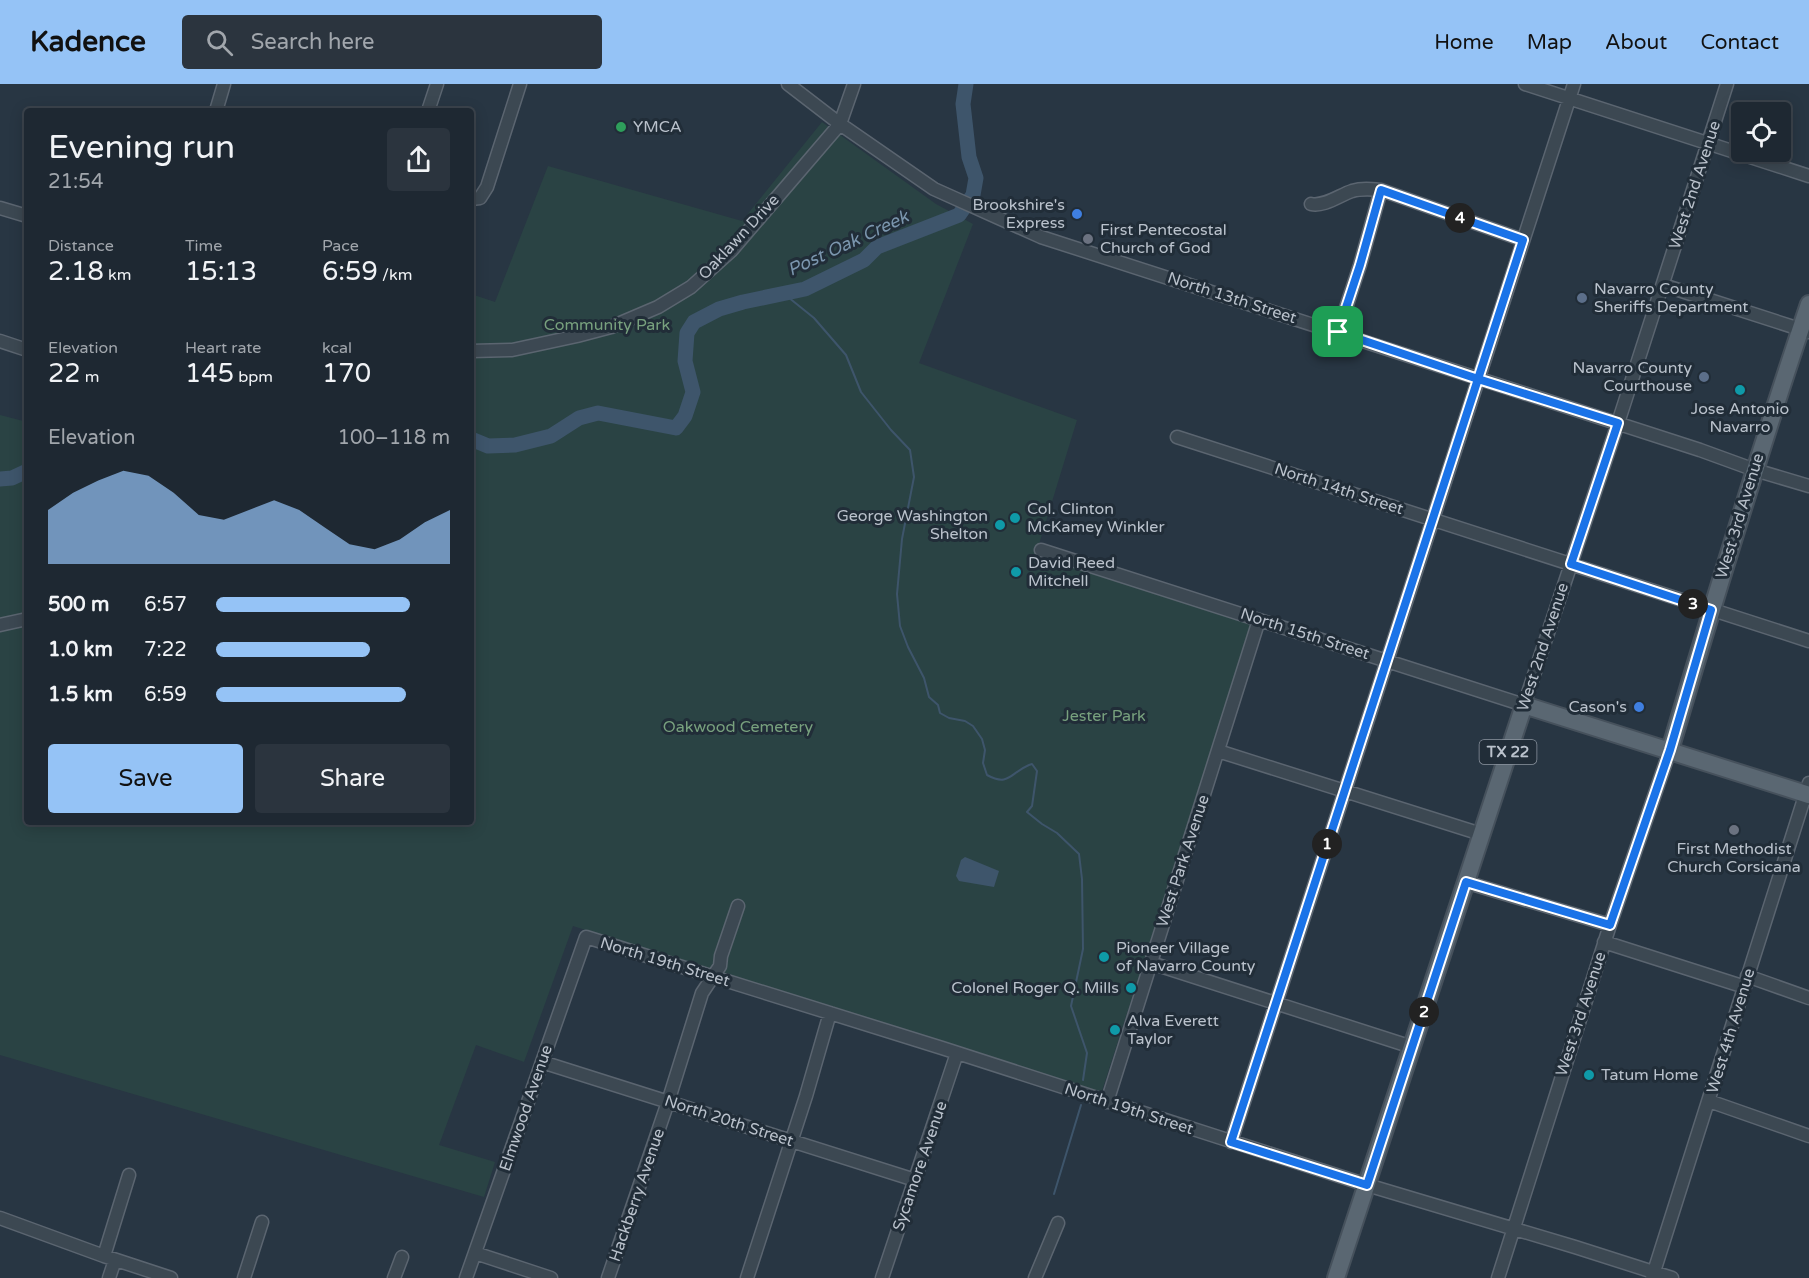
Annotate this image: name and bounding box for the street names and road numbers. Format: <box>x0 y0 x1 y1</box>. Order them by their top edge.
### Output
street label: West 2nd Avenue <box>1665 118 1725 252</box>
street label: Oaklawn Drive <box>694 190 784 284</box>
street label: North 13th Street <box>1165 268 1299 328</box>
street label: West 3rd Avenue <box>1711 451 1769 581</box>
street label: North 14th Street <box>1272 459 1406 519</box>
street label: West 2nd Avenue <box>1513 580 1573 714</box>
street label: North 15th Street <box>1238 604 1372 664</box>
road number: TX 22 <box>1480 740 1537 764</box>
street label: West Park Avenue <box>1152 792 1214 930</box>
street label: North 19th Street <box>598 933 732 991</box>
street label: West 3rd Avenue <box>1551 949 1611 1079</box>
street label: West 4th Avenue <box>1702 966 1760 1096</box>
street label: Elmwood Avenue <box>495 1042 557 1174</box>
street label: North 19th Street <box>1062 1079 1196 1139</box>
street label: North 20th Street <box>662 1091 796 1151</box>
street label: Sycamore Avenue <box>888 1098 952 1234</box>
street label: Hackberry Avenue <box>605 1126 669 1264</box>

